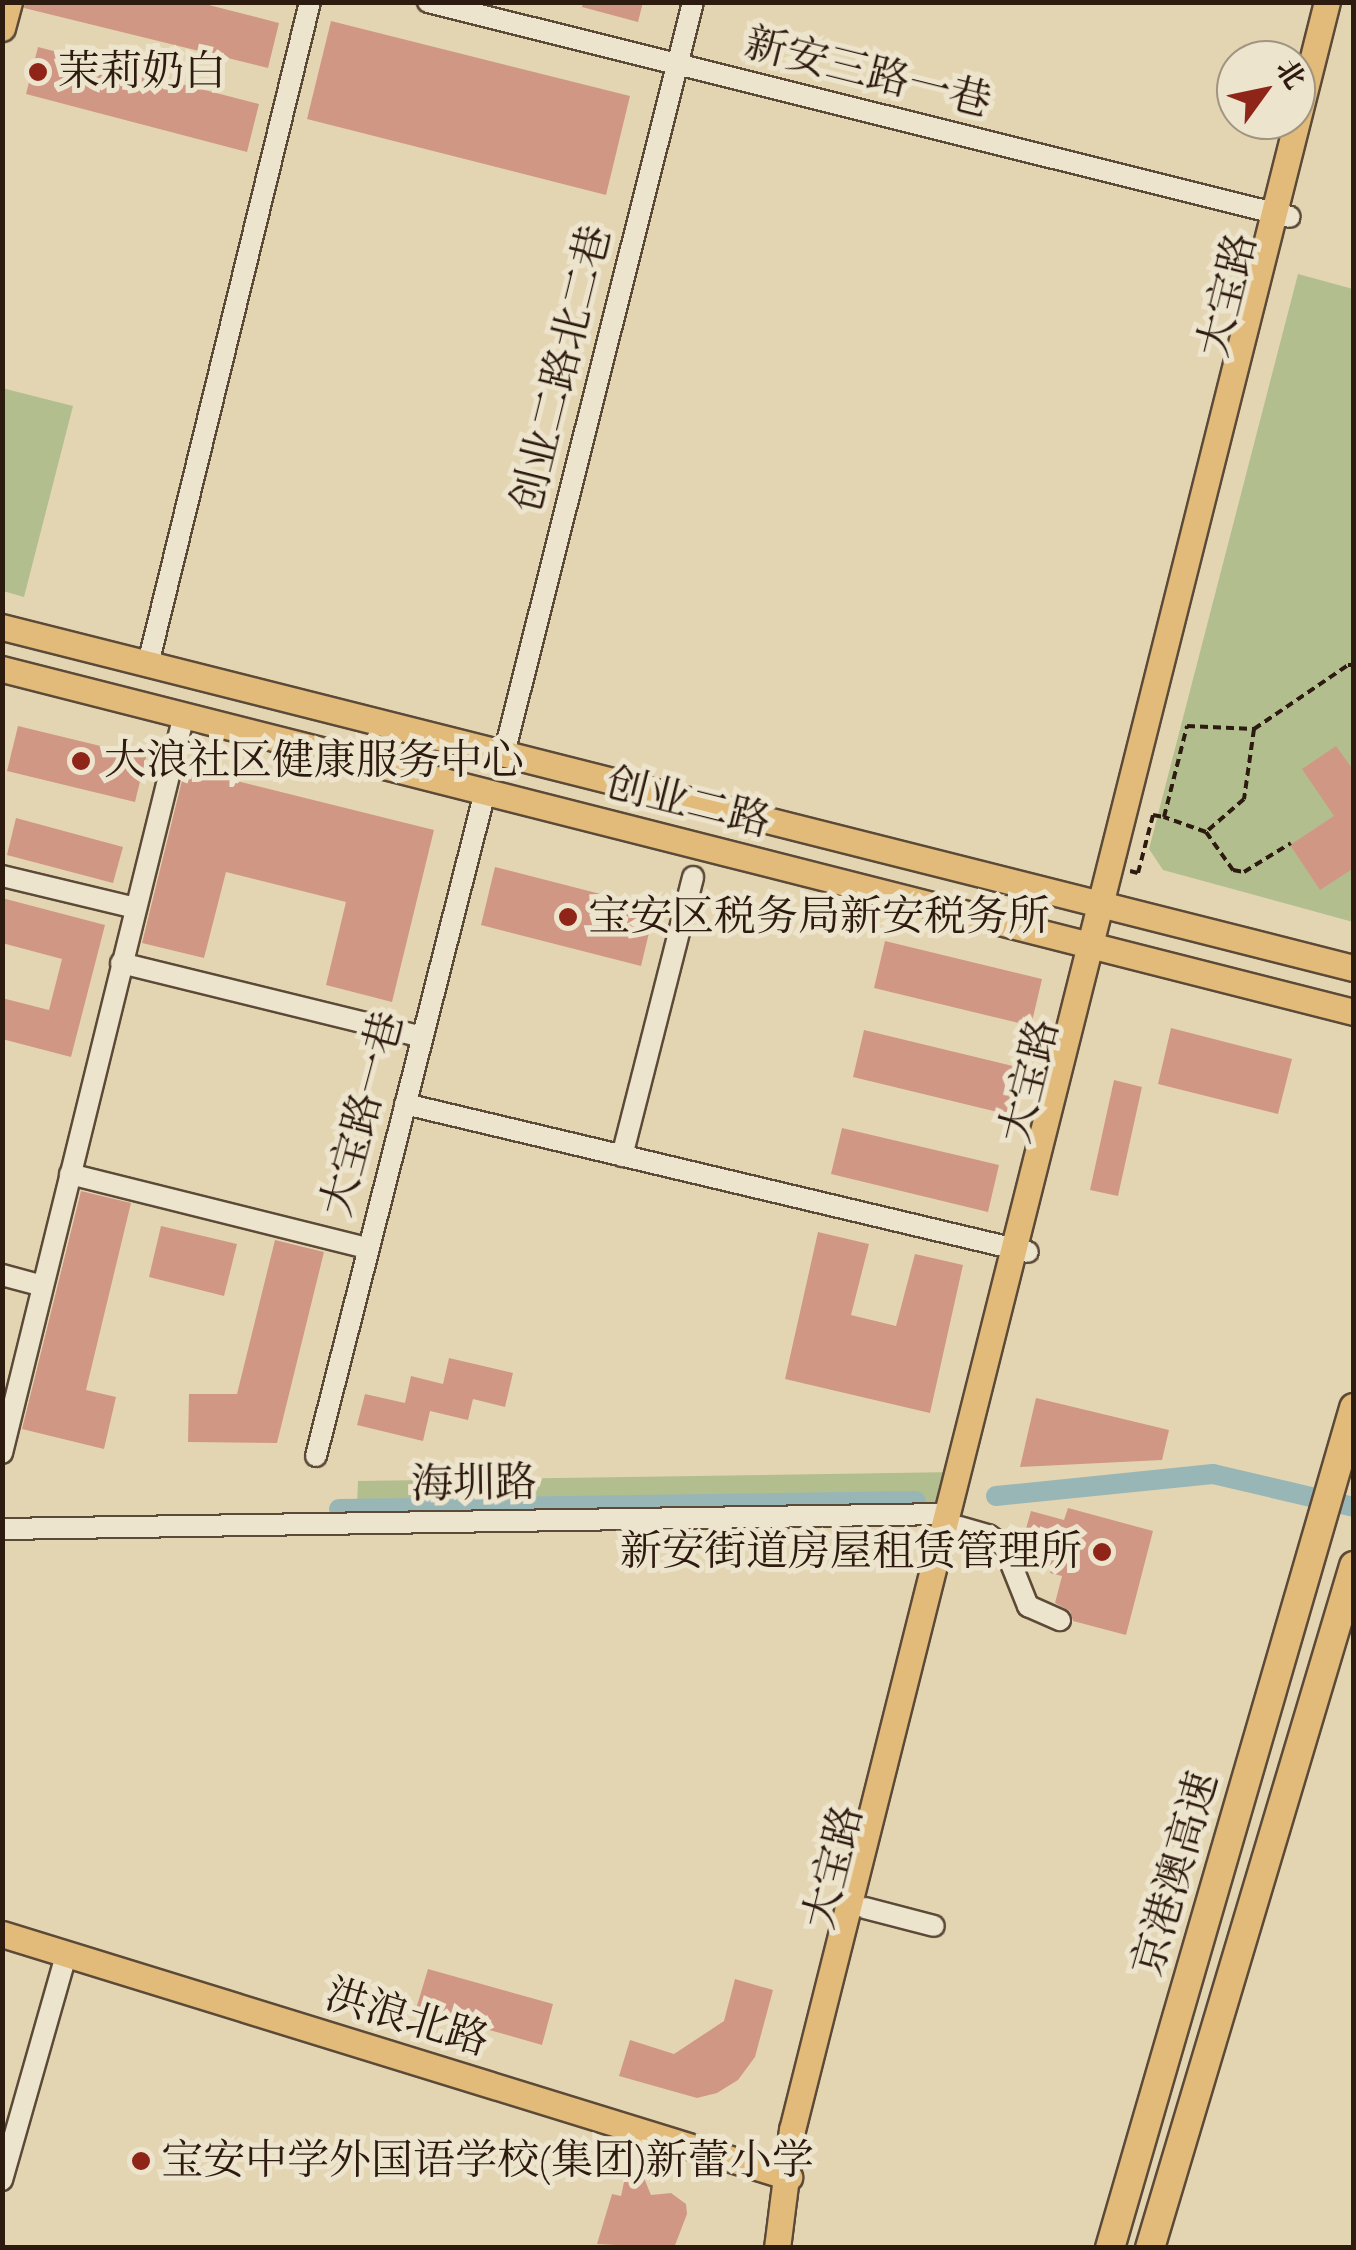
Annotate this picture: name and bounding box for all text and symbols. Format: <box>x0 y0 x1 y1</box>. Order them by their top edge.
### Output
street label: 新安三路一巷 <box>740 18 996 128</box>
north arrow <box>1216 40 1316 140</box>
place label: 茉莉奶白 <box>58 47 226 97</box>
text: 北 <box>1268 53 1312 96</box>
marker: 茉莉奶白 <box>27 61 49 83</box>
street label: 创业二路北二巷 <box>502 220 622 518</box>
street label: 大宝路 <box>1188 228 1268 362</box>
place label: 大浪社区健康服务中心 <box>104 736 524 786</box>
marker: 大浪社区健康服务中心 <box>68 748 94 774</box>
street label: 创业二路 <box>600 758 776 848</box>
place label: 宝安区税务局新安税务所 <box>588 892 1050 942</box>
marker: 宝安区税务局新安税务所 <box>557 906 579 928</box>
street label: 大宝路一巷 <box>311 1006 415 1222</box>
street label: 大宝路 <box>990 1014 1070 1148</box>
street label: 海圳路 <box>411 1458 537 1510</box>
place label: 新安街道房屋租赁管理所 <box>620 1527 1082 1577</box>
marker: 新安街道房屋租赁管理所 <box>1091 1541 1113 1563</box>
street label: 京港澳高速 <box>1123 1766 1229 1982</box>
street label: 大宝路 <box>794 1800 874 1934</box>
street label: 洪浪北路 <box>319 1969 495 2067</box>
place label: 宝安中学外国语学校(集团)新蕾小学 <box>161 2136 814 2186</box>
marker: 宝安中学外国语学校(集团)新蕾小学 <box>130 2150 152 2172</box>

